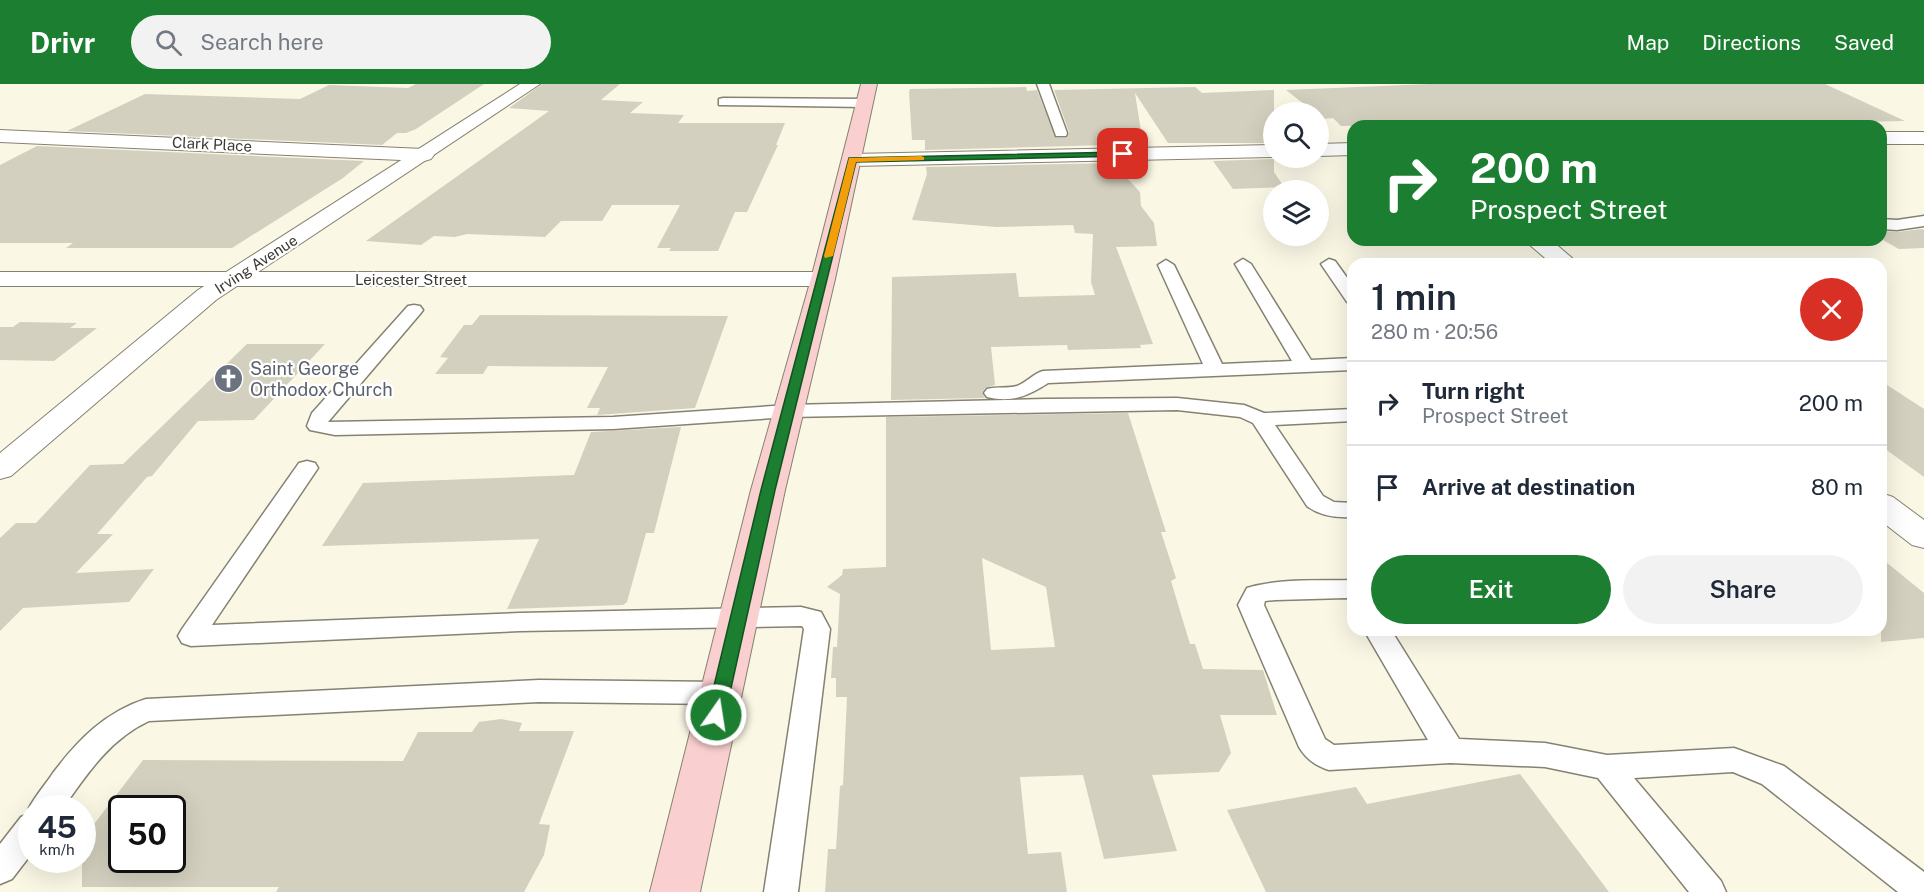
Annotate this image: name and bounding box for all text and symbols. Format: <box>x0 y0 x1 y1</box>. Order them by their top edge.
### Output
search box <box>131 15 551 69</box>
text: Drivr <box>30 26 95 59</box>
icon: search <box>152 26 185 59</box>
text: Search here <box>200 29 324 55</box>
text: Map <box>1627 30 1669 55</box>
text: Directions <box>1702 30 1801 55</box>
text: Saved <box>1834 30 1894 55</box>
map controls <box>1263 102 1329 246</box>
button: search <box>1263 102 1329 168</box>
pin <box>1097 128 1148 179</box>
street label: Clark Place <box>172 133 252 155</box>
icon: arrive <box>1106 137 1139 170</box>
text: 200 m <box>1470 143 1598 192</box>
icon: right <box>1371 144 1449 222</box>
button: layers <box>1263 180 1329 246</box>
text: Prospect Street <box>1470 193 1668 225</box>
street label: Irving Avenue <box>212 231 300 297</box>
street label: Leicester Street <box>355 271 467 288</box>
text: 1 min <box>1371 276 1457 318</box>
button: close <box>1800 278 1863 341</box>
text: 280 m · 20:56 <box>1371 320 1498 344</box>
place label: Saint George Orthodox Church <box>250 358 393 400</box>
church icon: Saint George Orthodox Church <box>213 362 245 394</box>
text: Turn right <box>1422 378 1525 404</box>
icon: right <box>1371 387 1404 420</box>
text: 200 m <box>1799 390 1863 416</box>
text: Prospect Street <box>1422 404 1568 428</box>
icon: arrive <box>1371 471 1404 504</box>
text: Arrive at destination <box>1422 474 1635 500</box>
text: 80 m <box>1811 474 1863 500</box>
button: Exit <box>1371 555 1611 624</box>
button: Share <box>1623 555 1863 624</box>
position arrow <box>684 683 748 747</box>
speed limit sign: 50 <box>108 795 186 873</box>
text: 45 <box>37 809 77 845</box>
text: km/h <box>39 841 75 858</box>

